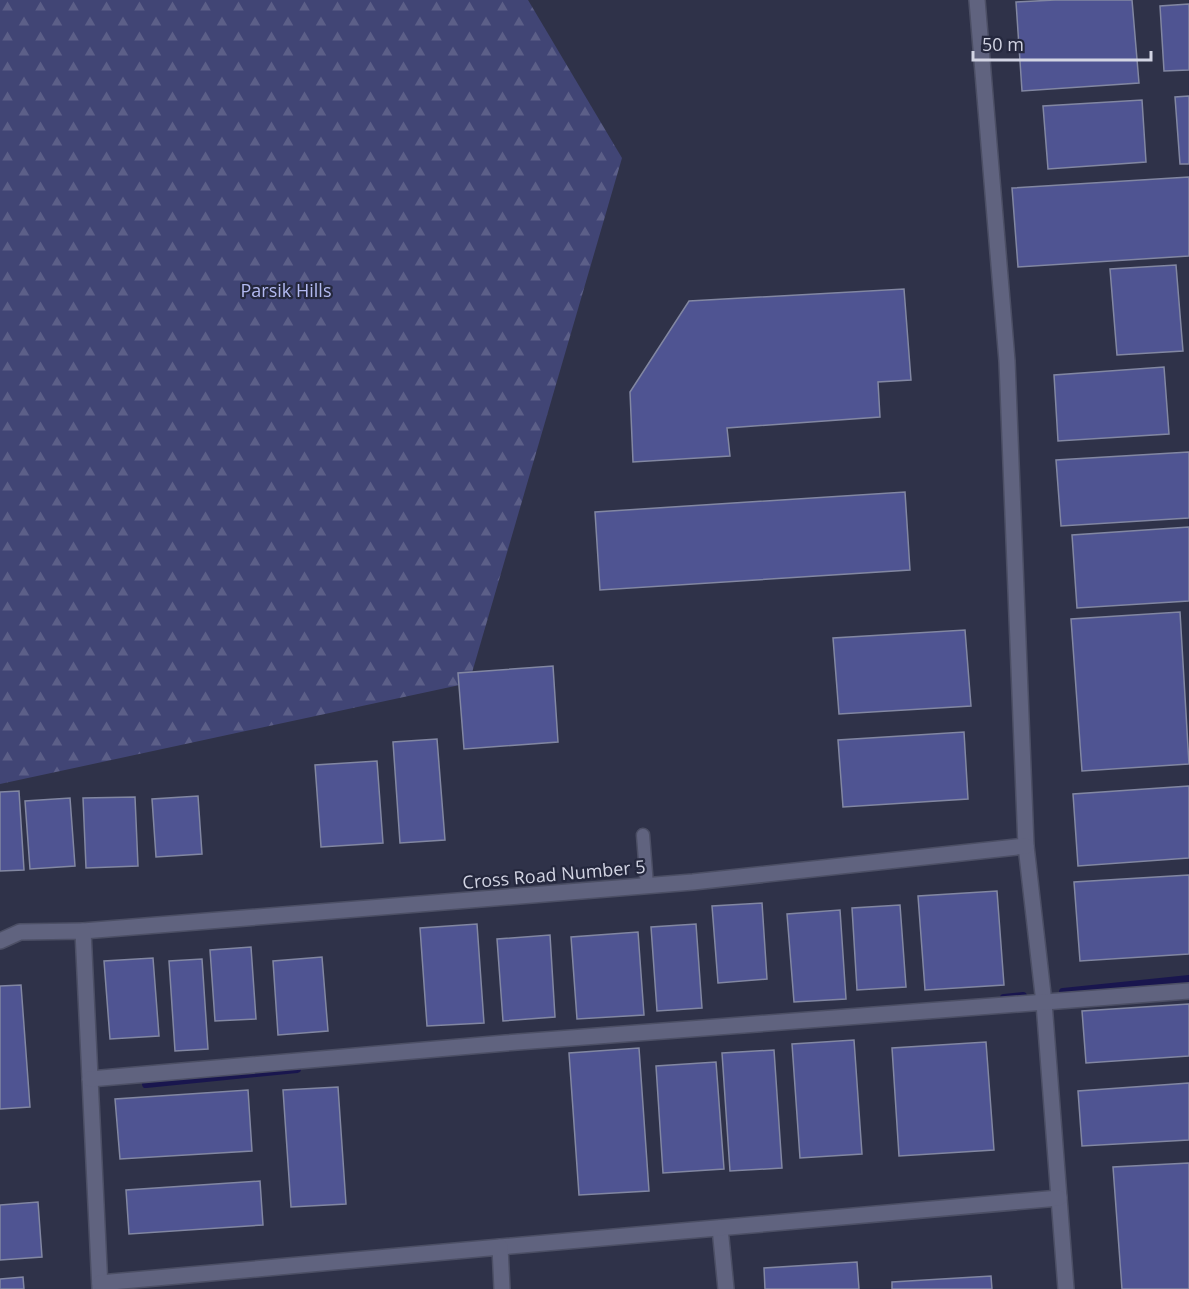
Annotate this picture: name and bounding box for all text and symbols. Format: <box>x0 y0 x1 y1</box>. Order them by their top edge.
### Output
scale bar <box>973 24 1152 62</box>
text: 50 m <box>982 32 1024 56</box>
park label: Parsik Hills <box>241 278 331 302</box>
street label: Cross Road Number 5 <box>461 854 647 894</box>

